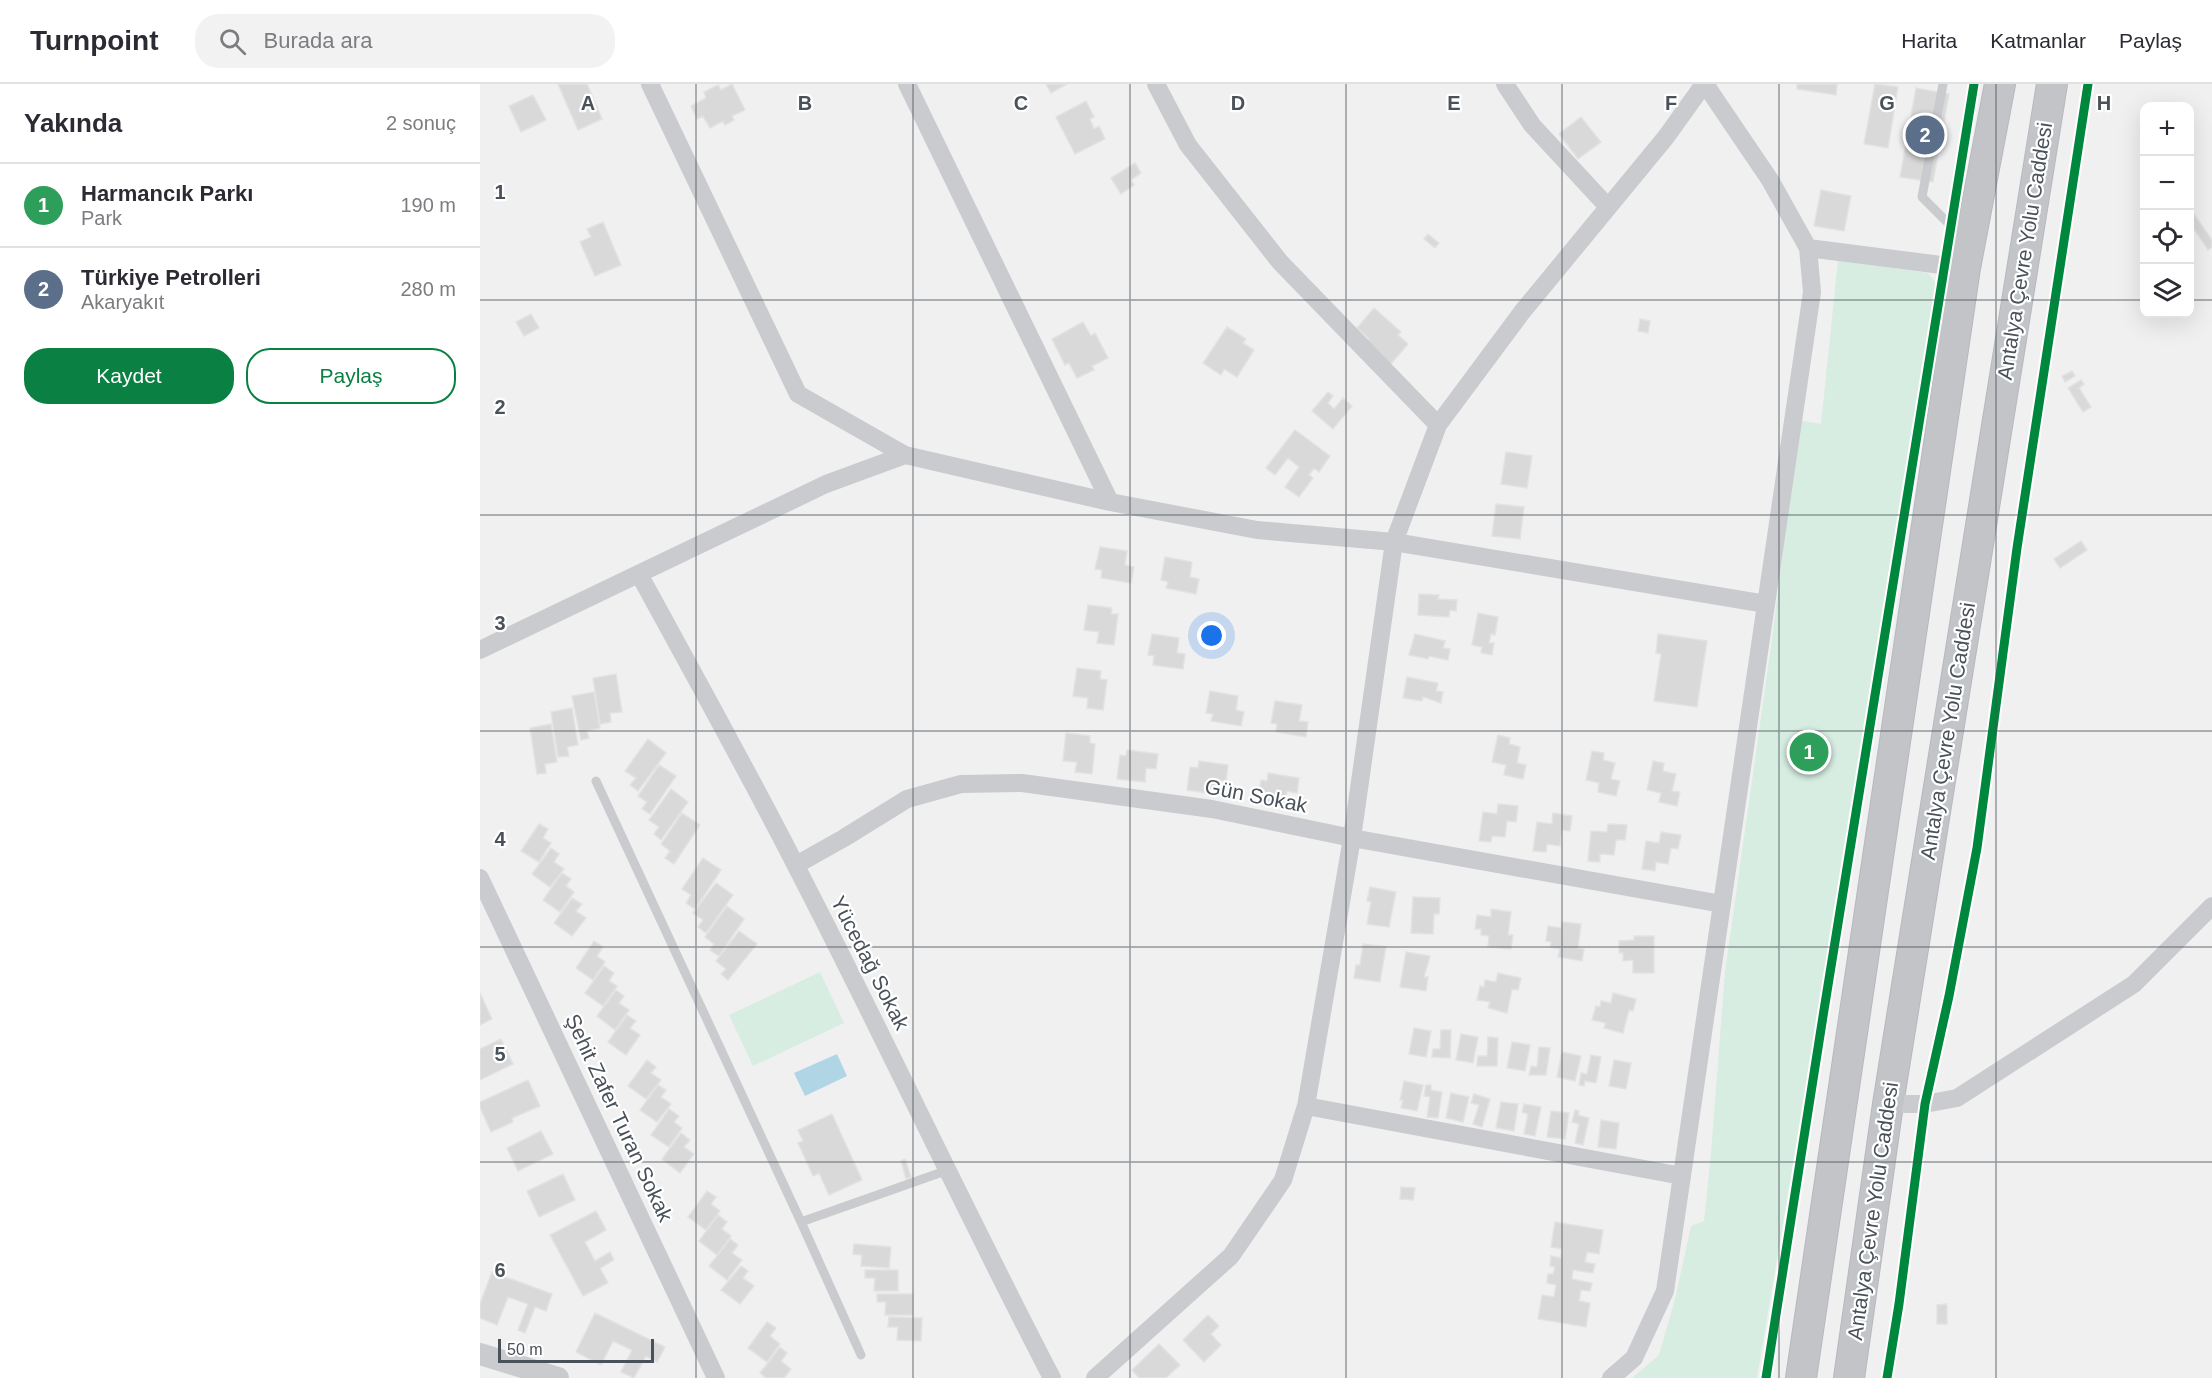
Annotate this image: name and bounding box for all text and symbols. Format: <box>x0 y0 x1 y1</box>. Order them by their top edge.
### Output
search box <box>195 14 615 68</box>
text: Turnpoint <box>30 25 159 56</box>
icon: search <box>216 25 249 58</box>
text: Burada ara <box>264 28 372 53</box>
text: Harita <box>1901 29 1957 52</box>
text: Katmanlar <box>1990 29 2086 52</box>
text: Paylaş <box>2119 29 2182 52</box>
text: A <box>581 92 595 114</box>
text: B <box>798 92 812 114</box>
text: C <box>1014 92 1028 114</box>
text: D <box>1231 92 1245 114</box>
text: E <box>1447 92 1461 114</box>
text: F <box>1665 92 1677 114</box>
text: G <box>1879 92 1895 114</box>
text: H <box>2097 92 2111 114</box>
map controls <box>2140 102 2194 318</box>
button: + <box>2140 102 2194 156</box>
text: Yakında <box>24 108 122 138</box>
text: 2 sonuç <box>386 112 456 134</box>
pin: 2 <box>1906 112 1944 158</box>
street label: Antalya Çevre Yolu Caddesi <box>1993 121 2056 381</box>
button: − <box>2140 156 2194 210</box>
text: Harmancık Parkı <box>81 181 253 206</box>
text: 1 <box>494 181 506 203</box>
text: 1 <box>38 194 49 216</box>
text: 190 m <box>400 194 456 216</box>
text: Park <box>81 207 122 229</box>
button: locate <box>2140 210 2194 264</box>
button: layers <box>2140 264 2194 318</box>
text: Türkiye Petrolleri <box>81 265 261 290</box>
text: 2 <box>38 278 49 300</box>
text: 280 m <box>400 278 456 300</box>
text: Akaryakıt <box>81 291 164 313</box>
button: Kaydet <box>24 348 234 404</box>
button: Paylaş <box>246 348 456 404</box>
text: 2 <box>494 396 506 418</box>
street label: Antalya Çevre Yolu Caddesi <box>1916 601 1979 861</box>
text: 3 <box>494 612 506 634</box>
your location <box>1197 621 1226 650</box>
pin: 1 <box>1790 730 1828 774</box>
street label: Gün Sokak <box>1203 774 1310 817</box>
text: 4 <box>494 828 506 850</box>
street label: Yücedağ Sokak <box>827 892 914 1034</box>
street label: Şehit Zafer Turan Sokak <box>561 1010 678 1226</box>
text: 5 <box>494 1043 506 1065</box>
street label: Antalya Çevre Yolu Caddesi <box>1843 1080 1902 1341</box>
text: 6 <box>494 1259 506 1281</box>
scale bar <box>498 1336 654 1364</box>
text: 50 m <box>507 1341 543 1358</box>

